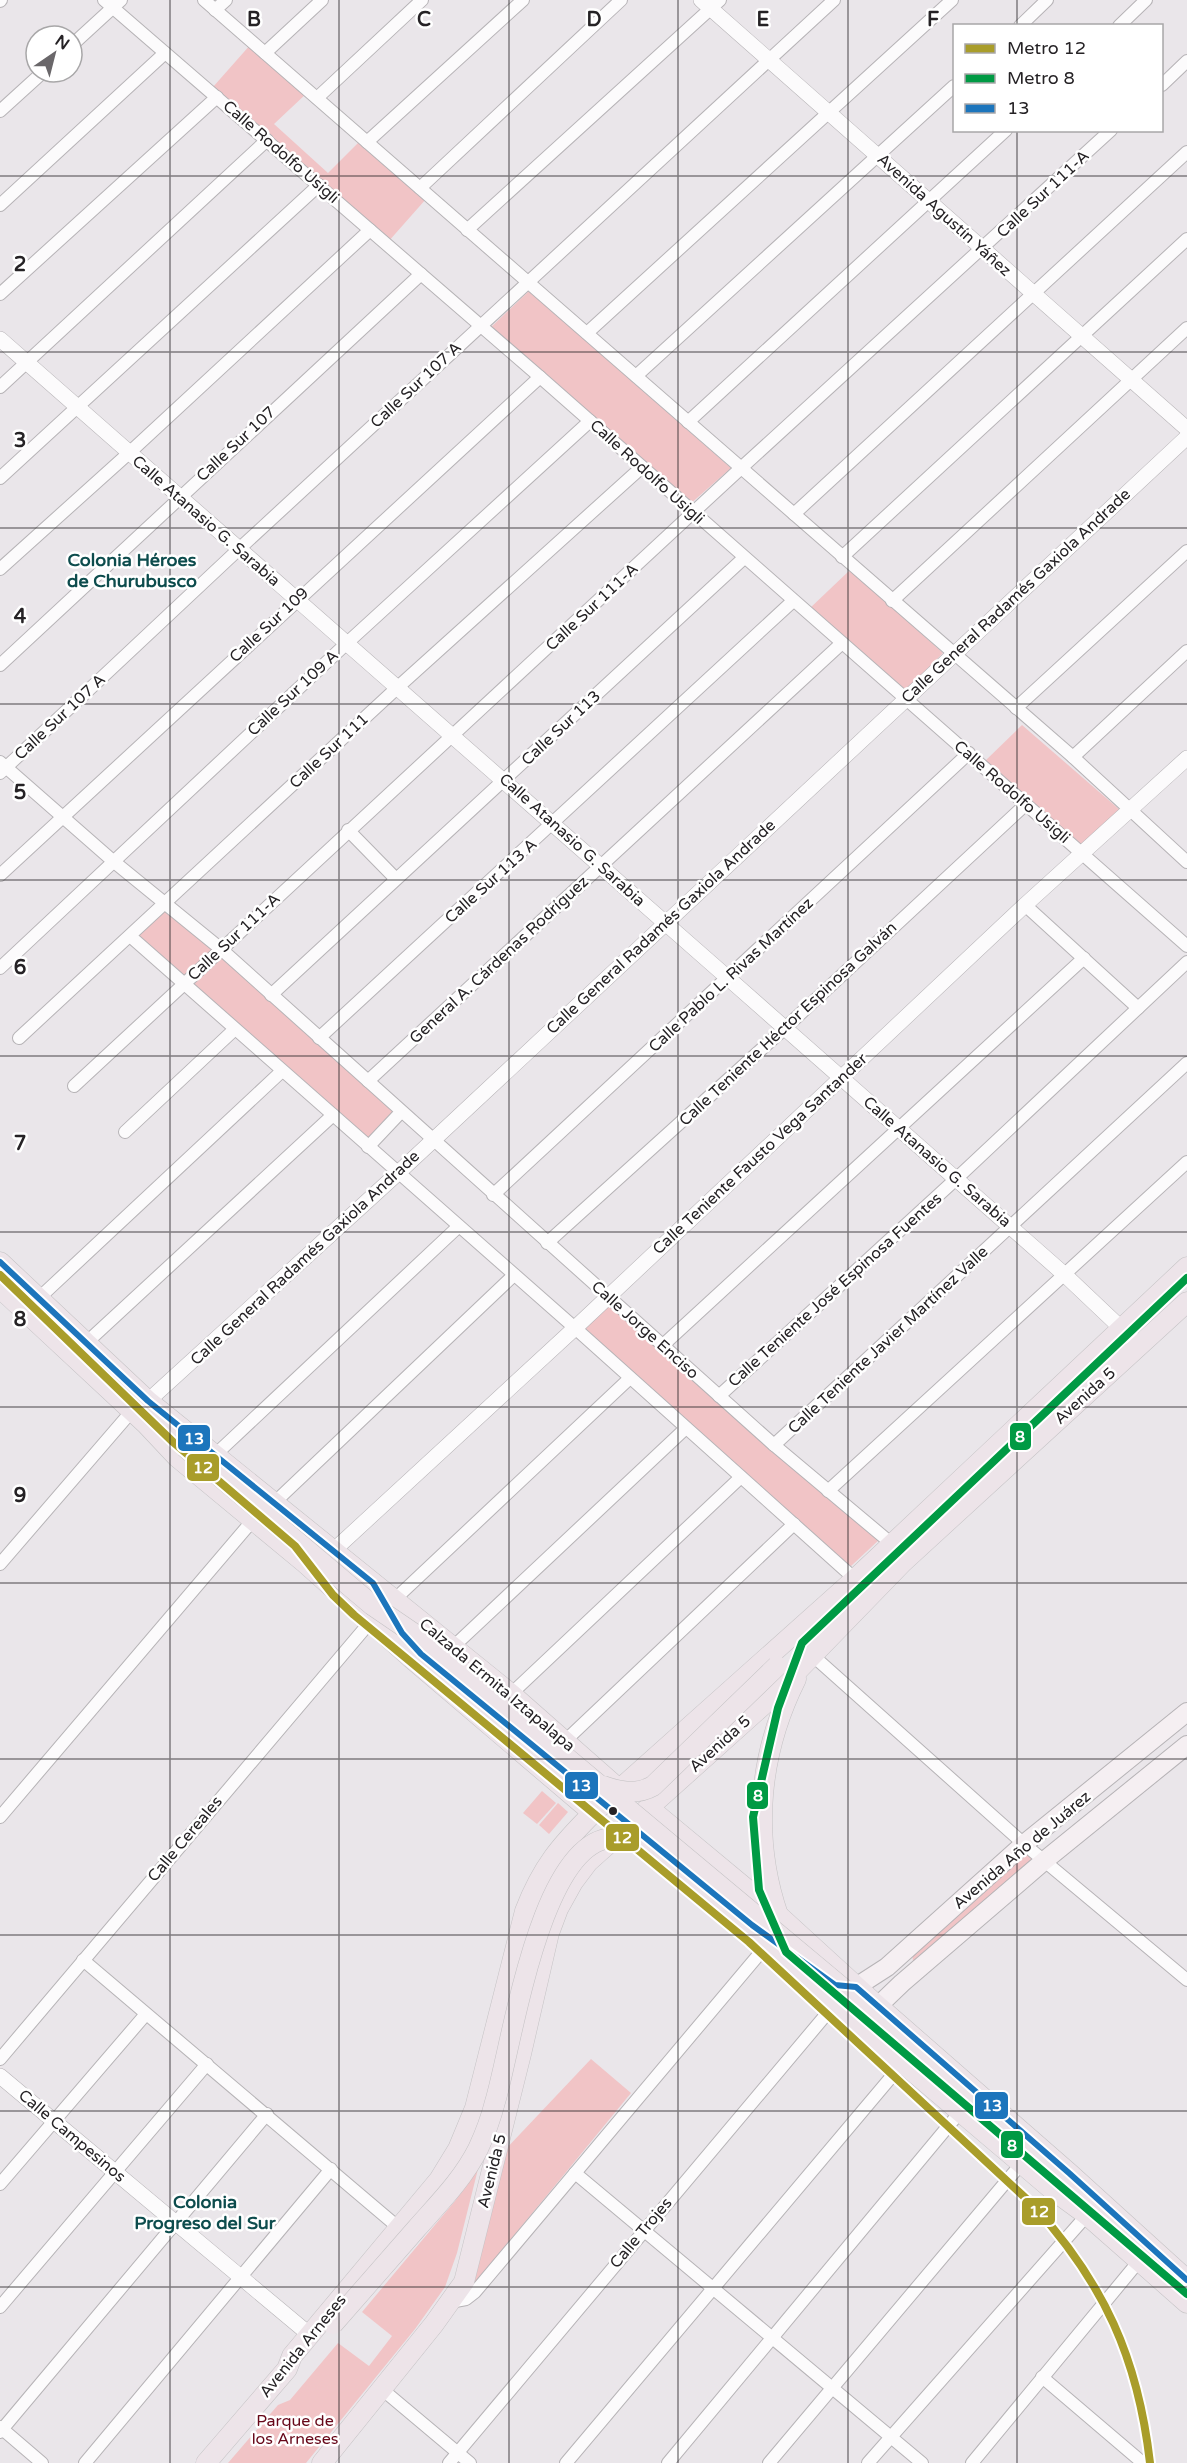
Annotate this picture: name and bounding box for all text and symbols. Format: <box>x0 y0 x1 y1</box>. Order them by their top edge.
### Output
text: B <box>247 8 261 32</box>
text: C <box>417 8 431 32</box>
text: D <box>586 8 602 32</box>
text: E <box>757 8 770 32</box>
text: F <box>927 8 939 32</box>
north arrow <box>24 24 84 84</box>
legend <box>953 24 1163 132</box>
text: N <box>51 31 73 54</box>
text: Metro 12 <box>1007 37 1086 59</box>
text: Metro 8 <box>1007 67 1075 89</box>
street label: Calle Rodolfo Usigli <box>219 96 343 208</box>
text: 13 <box>1007 97 1030 119</box>
street label: Calle Sur 111-A <box>993 146 1094 242</box>
street label: Avenida Agustín Yáñez <box>873 149 1015 281</box>
text: 2 <box>14 253 26 277</box>
street label: Calle Sur 107 A <box>366 338 466 432</box>
street label: Calle Sur 107 <box>192 402 280 486</box>
street label: Calle Rodolfo Usigli <box>586 415 708 529</box>
text: 3 <box>14 429 26 453</box>
street label: Calle Atanasio G. Sarabia <box>128 451 284 591</box>
street label: Calle General Radamés Gaxiola Andrade <box>897 484 1135 708</box>
district label: Colonia Héroes de Churubusco <box>67 549 197 592</box>
street label: Calle Sur 111-A <box>542 559 643 655</box>
street label: Calle Sur 109 <box>225 583 313 667</box>
text: 4 <box>14 605 27 629</box>
street label: Calle Sur 109 A <box>243 646 343 740</box>
street label: Calle Sur 107 A <box>10 670 110 764</box>
street label: Calle Sur 113 <box>517 686 605 770</box>
street label: Calle Sur 111 <box>285 709 373 793</box>
street label: Calle Rodolfo Usigli <box>950 736 1074 848</box>
street label: Calle Atanasio G. Sarabia <box>495 769 649 911</box>
text: 5 <box>14 781 26 805</box>
street label: Calle General Radamés Gaxiola Andrade <box>542 815 780 1039</box>
street label: Calle Sur 113 A <box>441 834 541 928</box>
street label: General A. Cárdenas Rodríguez <box>405 872 593 1048</box>
street label: Calle Sur 111-A <box>184 889 285 985</box>
street label: Calle Pablo L. Rivas Martínez <box>644 893 818 1057</box>
street label: Calle Teniente Héctor Espinosa Galván <box>675 918 901 1130</box>
text: 6 <box>14 956 26 980</box>
street label: Calle Teniente Fausto Vega Santander <box>648 1048 872 1259</box>
street label: Calle Atanasio G. Sarabia <box>859 1092 1015 1232</box>
text: 7 <box>14 1132 26 1156</box>
street label: Calle General Radamés Gaxiola Andrade <box>186 1146 424 1370</box>
street label: Calle Teniente José Espinosa Fuentes <box>724 1189 946 1391</box>
street label: Calle Teniente Javier Martínez Valle <box>784 1242 992 1438</box>
street label: Calle Jorge Enciso <box>587 1277 703 1383</box>
text: 8 <box>14 1308 26 1332</box>
street label: Avenida 5 <box>1050 1363 1120 1429</box>
line badge: 8 <box>1009 1422 1032 1451</box>
line badge: 13 <box>177 1424 211 1452</box>
text: 8 <box>1015 1427 1025 1447</box>
text: 13 <box>184 1429 204 1449</box>
line badge: 12 <box>186 1453 220 1482</box>
text: 12 <box>193 1458 213 1478</box>
text: 9 <box>14 1484 26 1508</box>
street label: Calzada Ermita Iztapalapa <box>415 1614 579 1756</box>
street label: Avenida 5 <box>685 1711 755 1777</box>
line badge: 13 <box>564 1771 599 1800</box>
text: 13 <box>571 1776 591 1796</box>
line badge: 8 <box>746 1781 769 1810</box>
text: 8 <box>753 1786 763 1806</box>
street label: Avenida Año de Juárez <box>949 1787 1095 1913</box>
street label: Calle Cereales <box>143 1792 227 1886</box>
unlabelled marker <box>607 1805 619 1817</box>
line badge: 12 <box>605 1823 640 1852</box>
text: 12 <box>612 1828 632 1848</box>
street label: Calle Campesinos <box>14 2085 130 2187</box>
line badge: 13 <box>974 2091 1009 2120</box>
text: 13 <box>982 2096 1002 2116</box>
line badge: 8 <box>1000 2130 1024 2159</box>
street label: Avenida 5 <box>473 2132 511 2210</box>
text: 8 <box>1007 2136 1017 2156</box>
district label: Colonia Progreso del Sur <box>134 2191 277 2234</box>
street label: Calle Trojes <box>606 2193 676 2273</box>
line badge: 12 <box>1021 2197 1056 2226</box>
text: 12 <box>1029 2202 1049 2222</box>
street label: Avenida Arneses <box>255 2290 351 2402</box>
park label: Parque de los Arneses <box>252 2411 338 2449</box>

